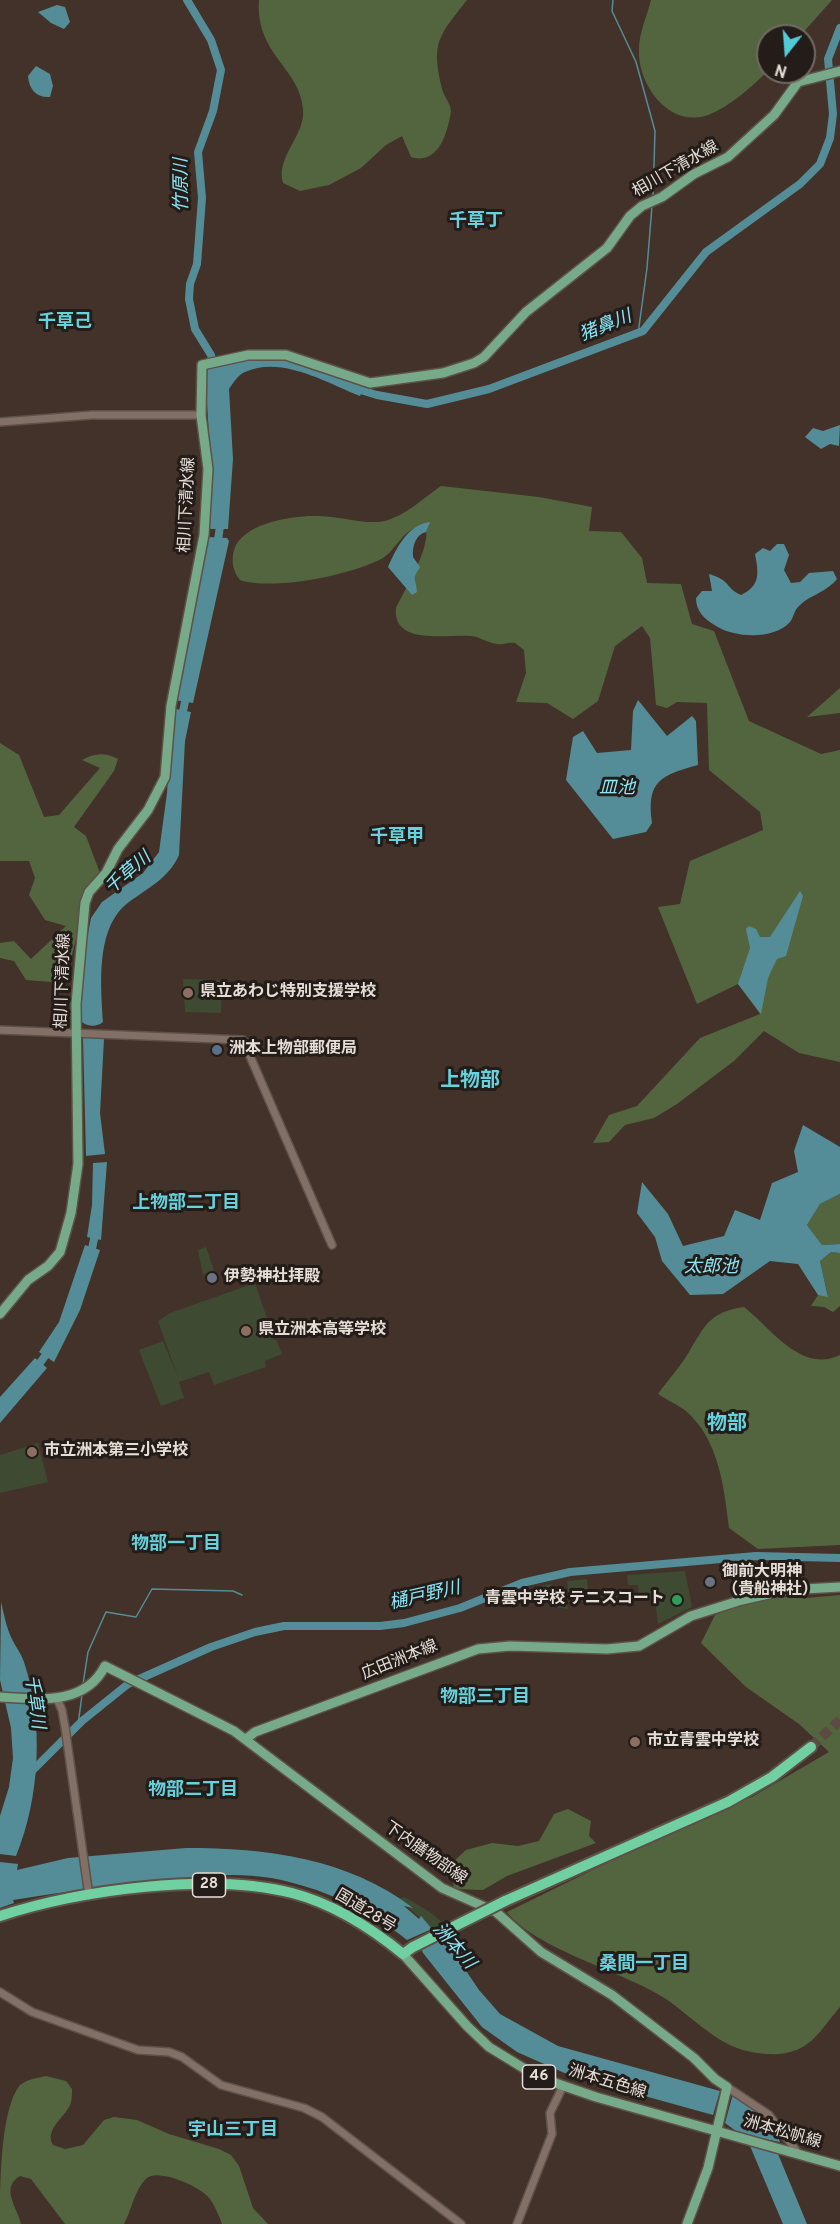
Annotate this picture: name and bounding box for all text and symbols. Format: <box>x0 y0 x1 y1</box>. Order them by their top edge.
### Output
north arrow <box>756 24 816 84</box>
text: N <box>773 58 790 81</box>
street label: 相川下清水線 <box>630 138 722 202</box>
water label: 竹原川 <box>172 158 194 212</box>
district label: 千草丁 <box>449 211 503 233</box>
water label: 猪鼻川 <box>577 307 635 347</box>
district label: 千草己 <box>38 312 92 334</box>
street label: 相川下清水線 <box>176 457 200 553</box>
water label: 皿池 <box>599 778 635 800</box>
district label: 千草甲 <box>370 827 424 849</box>
water label: 千草川 <box>102 848 156 900</box>
street label: 相川下清水線 <box>53 933 75 1029</box>
place label: 県立あわじ特別支援学校 <box>200 983 376 1003</box>
marker: 県立あわじ特別支援学校 <box>181 986 195 1000</box>
place label: 洲本上物部郵便局 <box>229 1040 357 1060</box>
marker: 洲本上物部郵便局 <box>210 1043 224 1057</box>
district label: 上物部 <box>440 1070 500 1094</box>
district label: 上物部二丁目 <box>132 1193 240 1215</box>
water label: 太郎池 <box>684 1257 738 1279</box>
place label: 伊勢神社拝殿 <box>224 1268 320 1288</box>
marker: 伊勢神社拝殿 <box>205 1271 219 1285</box>
place label: 県立洲本高等学校 <box>258 1321 386 1341</box>
marker: 県立洲本高等学校 <box>239 1324 253 1338</box>
district label: 物部 <box>707 1413 747 1437</box>
place label: 市立洲本第三小学校 <box>44 1442 188 1462</box>
marker: 市立洲本第三小学校 <box>25 1445 39 1459</box>
district label: 物部一丁目 <box>131 1534 221 1556</box>
place label: 御前大明神 （貴船神社） <box>722 1563 818 1601</box>
marker: 御前大明神 （貴船神社） <box>703 1575 717 1589</box>
water label: 樋戸野川 <box>387 1578 463 1616</box>
place label: 青雲中学校 テニスコート <box>485 1590 665 1610</box>
marker: 青雲中学校 テニスコート <box>670 1593 684 1607</box>
street label: 広田洲本線 <box>359 1637 441 1685</box>
water label: 千草川 <box>19 1674 47 1730</box>
district label: 物部三丁目 <box>440 1687 530 1709</box>
place label: 市立青雲中学校 <box>647 1732 759 1752</box>
marker: 市立青雲中学校 <box>628 1735 642 1749</box>
district label: 物部二丁目 <box>148 1780 238 1802</box>
street label: 下内膳物部線 <box>380 1819 470 1889</box>
road number: 28 <box>192 1873 226 1897</box>
street label: 国道28号 <box>331 1886 399 1938</box>
water label: 洲本川 <box>427 1920 479 1974</box>
district label: 桑間一丁目 <box>599 1954 689 1976</box>
street label: 洲本五色線 <box>566 2062 648 2104</box>
road number: 46 <box>522 2065 556 2089</box>
street label: 洲本松帆線 <box>741 2113 823 2153</box>
district label: 宇山三丁目 <box>188 2120 278 2142</box>

